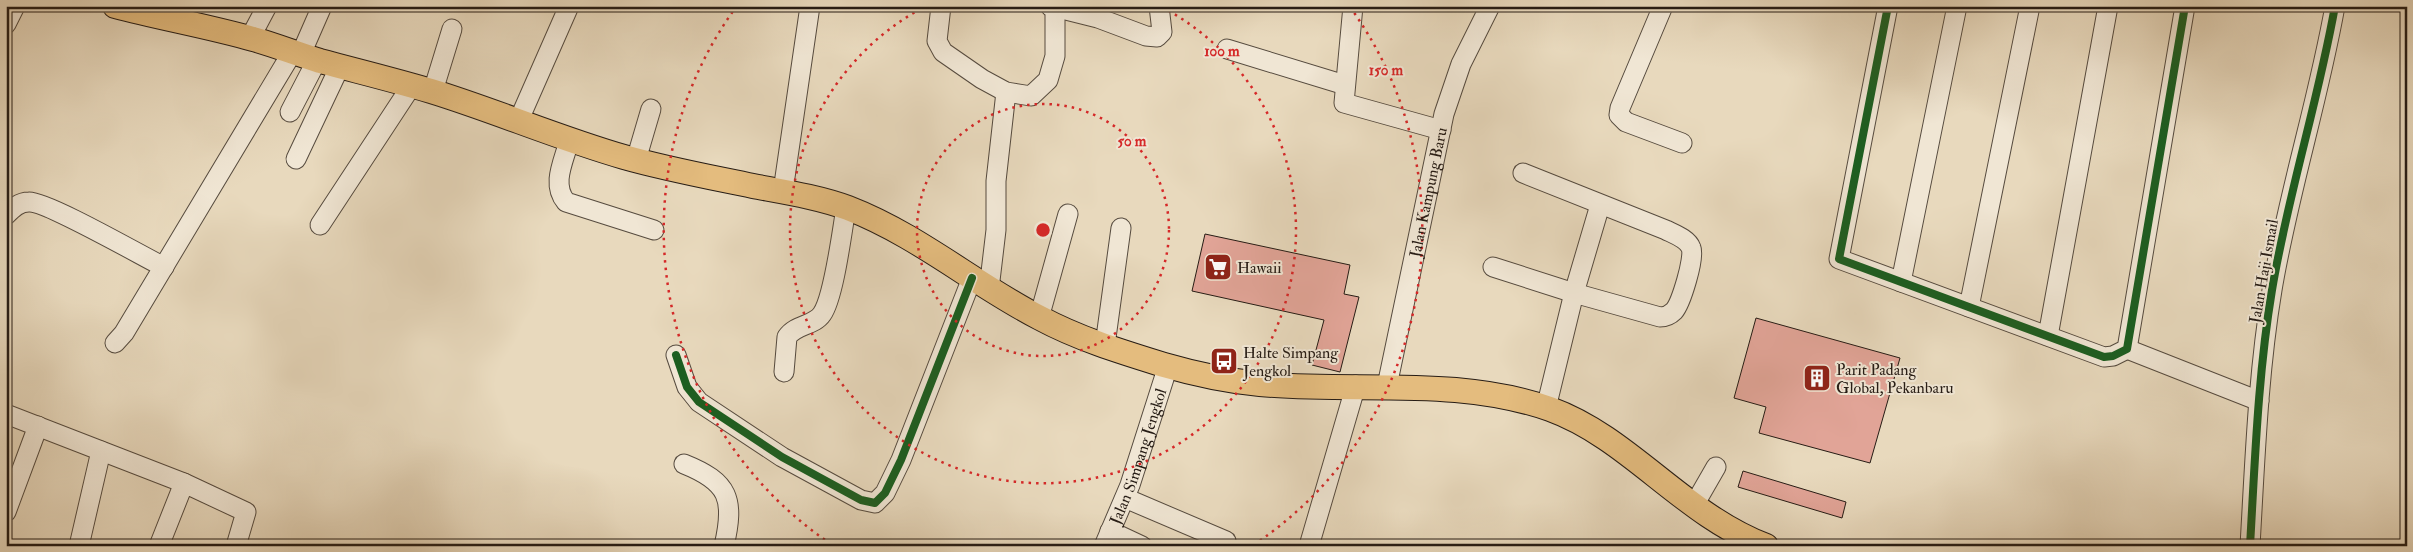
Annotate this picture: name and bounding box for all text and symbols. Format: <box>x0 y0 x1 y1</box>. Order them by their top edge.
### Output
text: 100 m <box>1204 42 1240 61</box>
text: 150 m <box>1369 61 1403 80</box>
street label: Jalan Kampung Baru <box>1405 126 1452 260</box>
text: 50 m <box>1118 132 1147 151</box>
street label: Jalan Haji Ismail <box>2245 218 2284 326</box>
centre of rings <box>1034 221 1052 239</box>
supermarket icon: Hawaii <box>1203 252 1233 282</box>
place label: Hawaii <box>1237 258 1281 278</box>
place label: Halte Simpang Jengkol <box>1242 343 1339 382</box>
bus stop icon: Halte Simpang Jengkol <box>1209 346 1239 376</box>
place label: Parit Padang Global, Pekanbaru <box>1836 360 1953 398</box>
building icon: Parit Padang Global, Pekanbaru <box>1802 363 1832 393</box>
street label: Jalan Simpang Jengkol <box>1105 386 1171 529</box>

